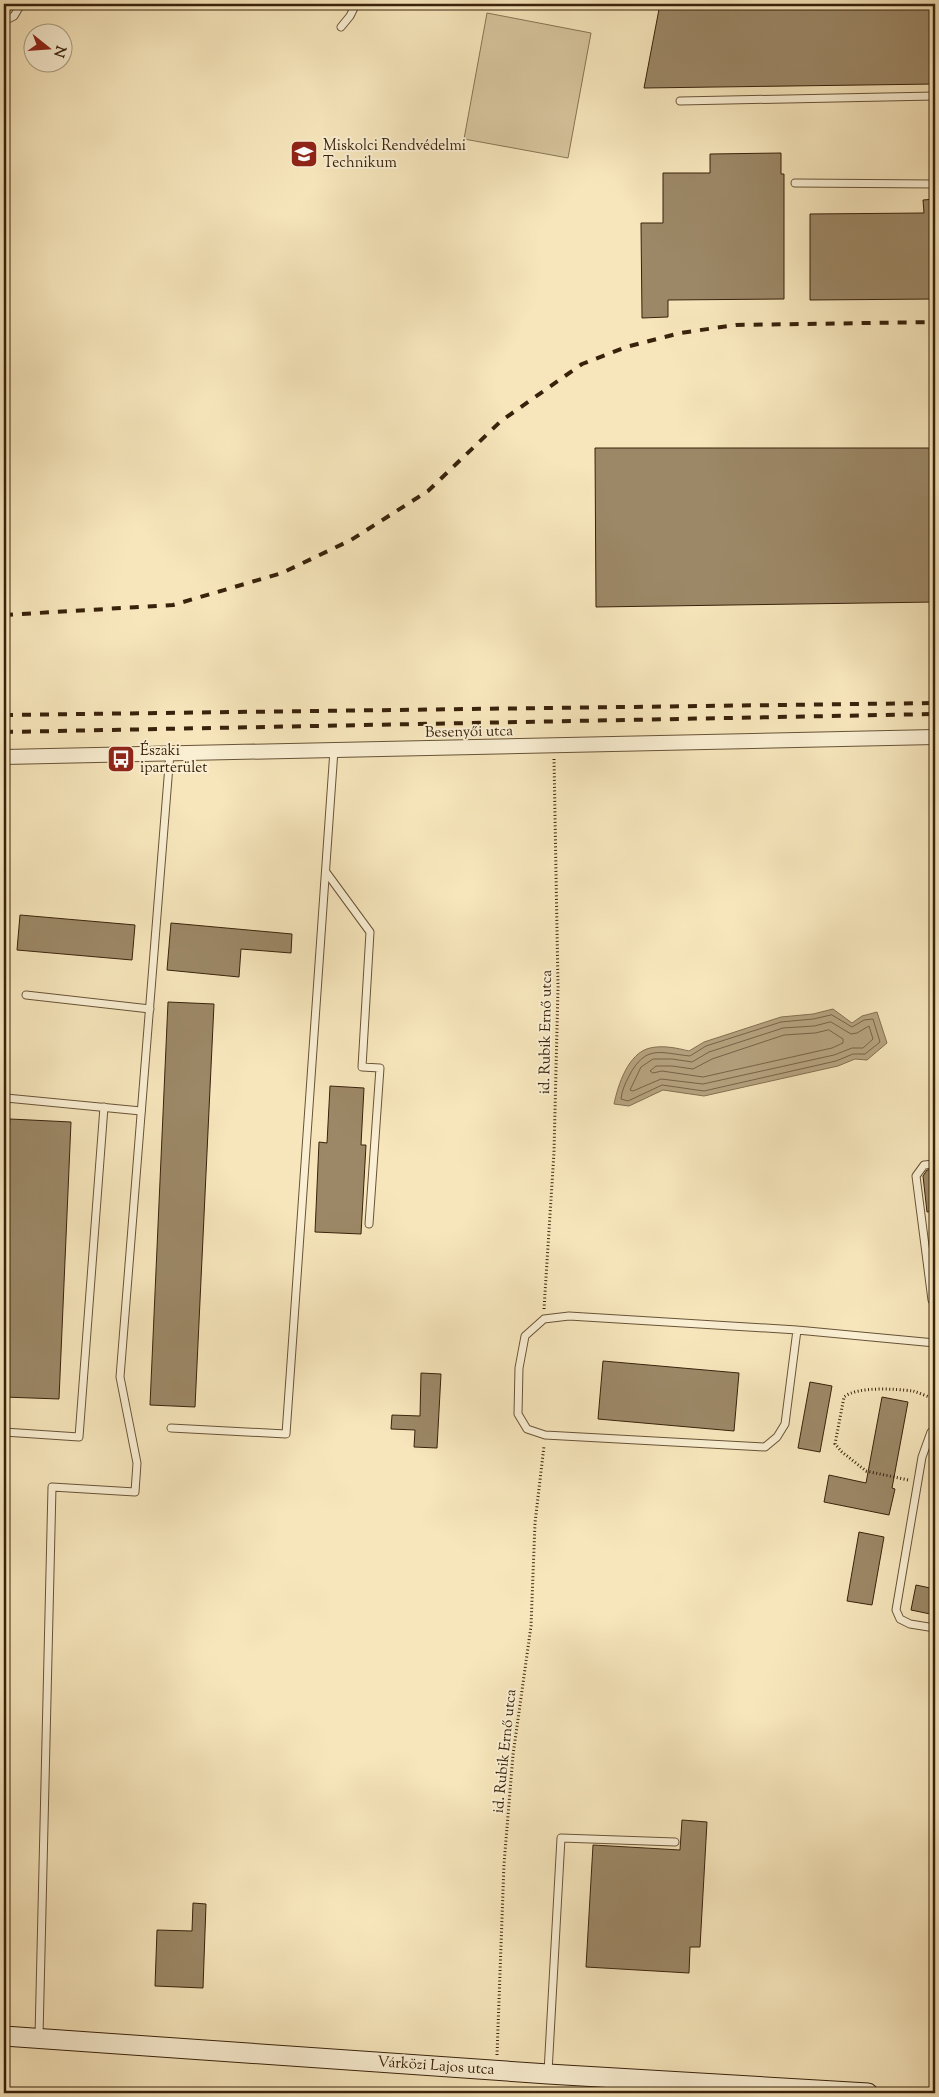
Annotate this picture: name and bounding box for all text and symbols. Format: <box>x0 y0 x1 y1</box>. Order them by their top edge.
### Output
north arrow <box>22 22 72 72</box>
text: N <box>47 43 70 59</box>
place label: Miskolci Rendvédelmi Technikum <box>323 136 466 174</box>
school or university icon: Miskolci Rendvédelmi Technikum <box>289 139 319 169</box>
street label: Besenyői utca <box>425 721 513 744</box>
place label: Északi iparterület <box>140 740 207 779</box>
bus stop icon: Északi iparterület <box>106 744 136 774</box>
street label: id. Rubik Ernő utca <box>535 969 558 1094</box>
street label: id. Rubik Ernő utca <box>489 1688 522 1814</box>
street label: Várközi Lajos utca <box>377 2052 495 2081</box>

